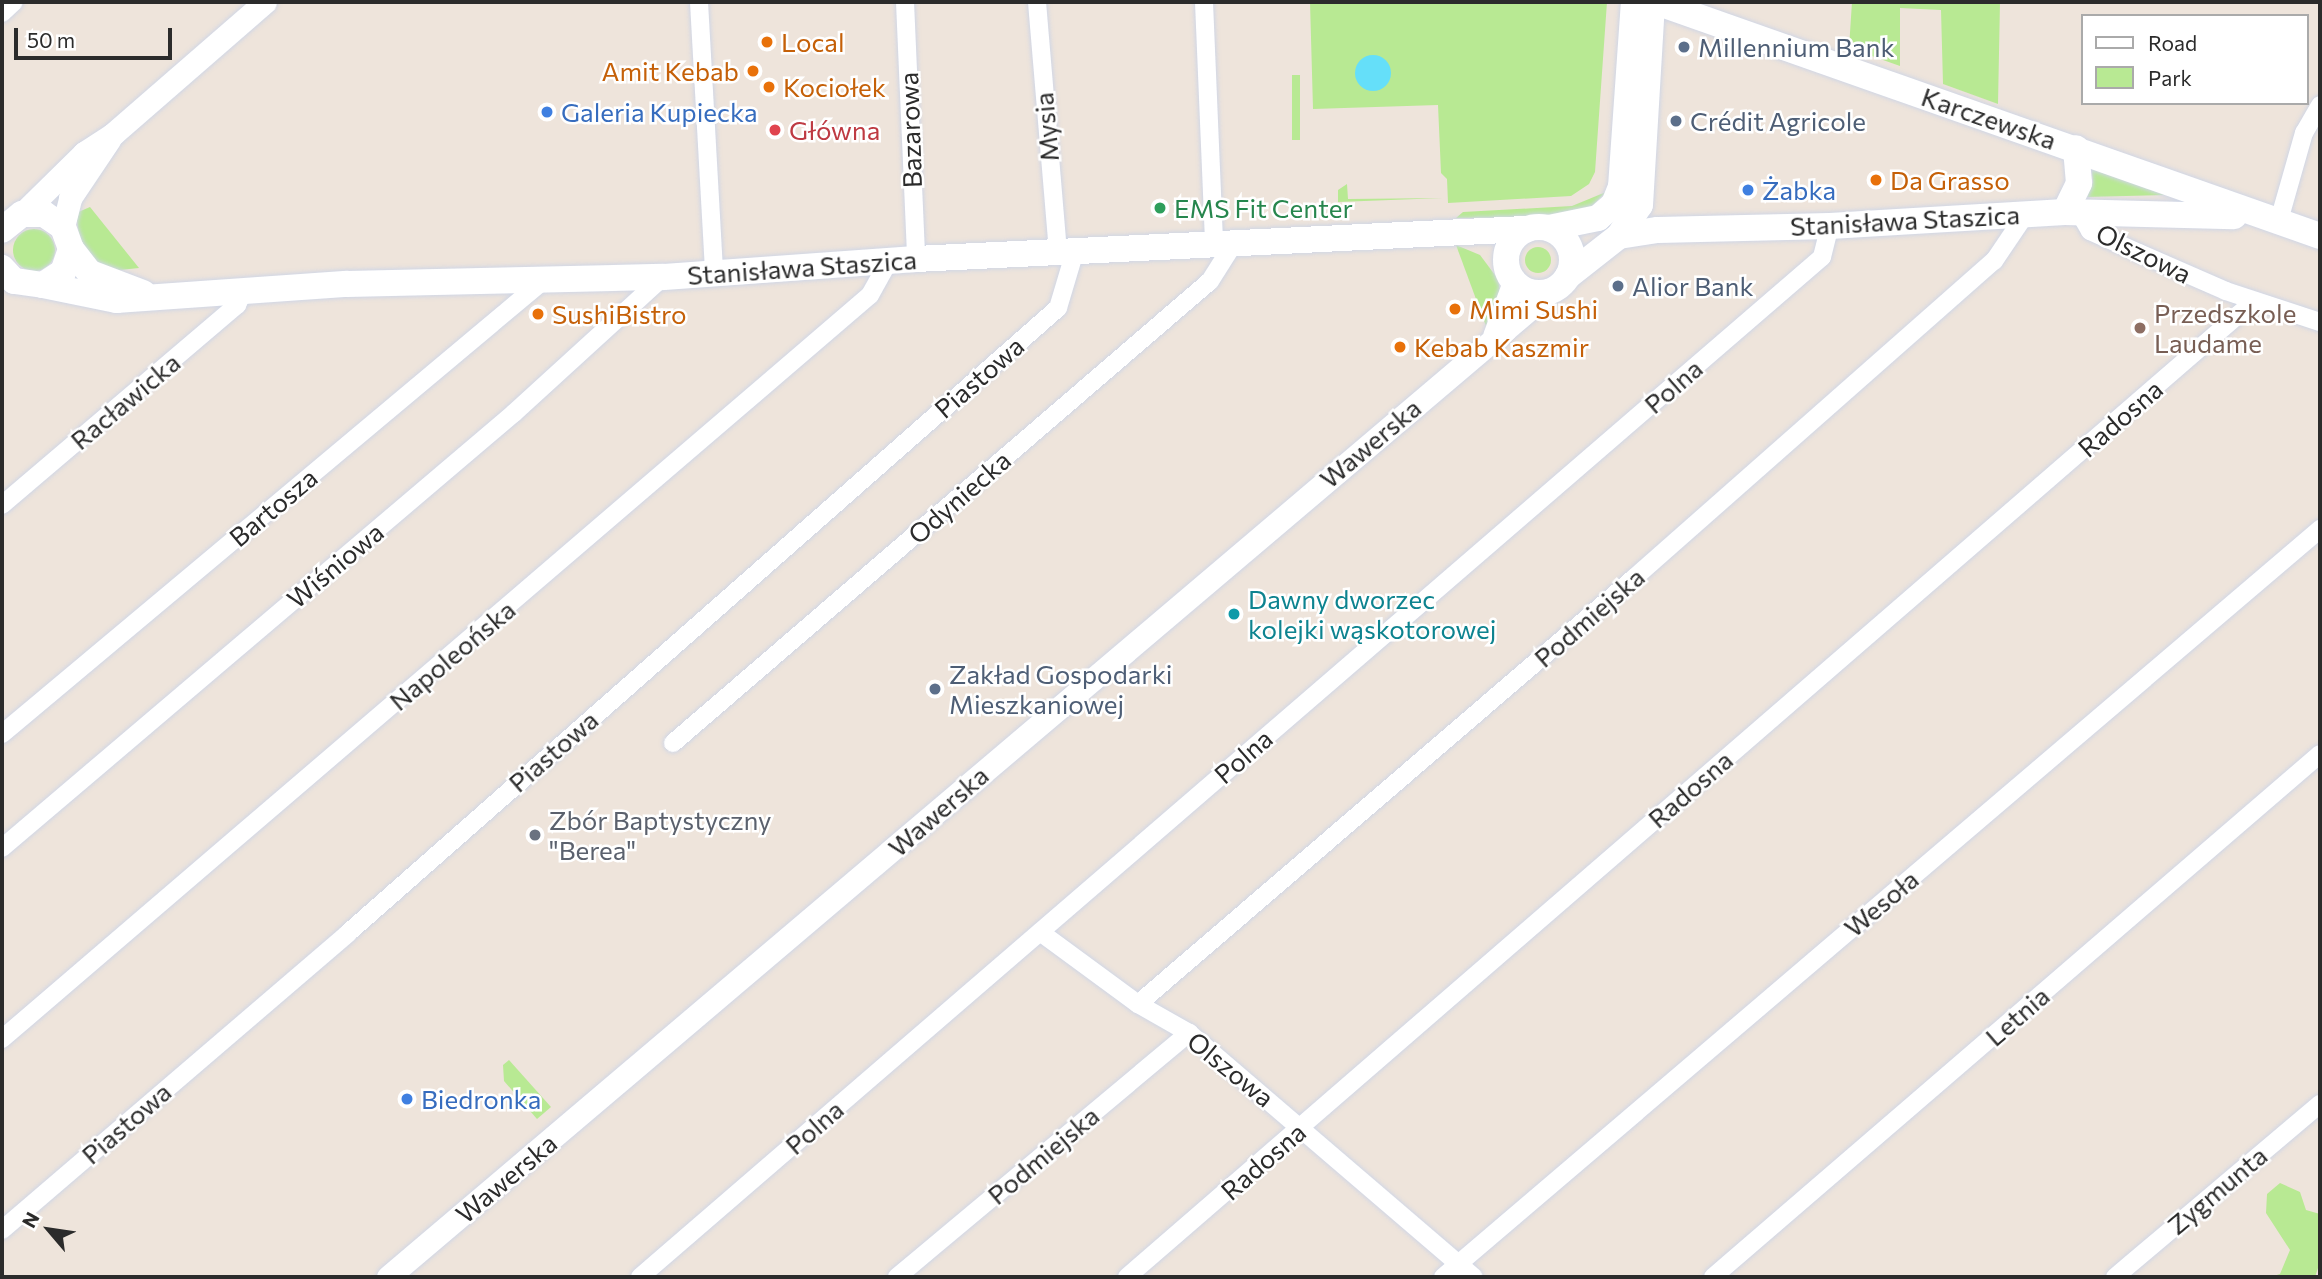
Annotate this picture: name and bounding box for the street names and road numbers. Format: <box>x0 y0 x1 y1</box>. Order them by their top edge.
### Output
street label: Bazarowa <box>892 71 928 189</box>
street label: Karczewska <box>1918 80 2060 156</box>
street label: Mysia <box>1027 91 1065 163</box>
street label: Stanisława Staszica <box>1789 198 2021 242</box>
street label: Olszowa <box>2091 217 2197 289</box>
street label: Stanisława Staszica <box>686 243 918 291</box>
street label: Piastowa <box>928 330 1030 424</box>
street label: Racławicka <box>64 346 186 456</box>
street label: Polna <box>1638 352 1708 420</box>
street label: Radosna <box>2071 373 2169 463</box>
street label: Wawerska <box>1313 392 1427 494</box>
street label: Odyniecka <box>901 444 1017 550</box>
street label: Bartosza <box>223 461 323 553</box>
street label: Wiśniowa <box>281 516 389 614</box>
street label: Podmiejska <box>1528 561 1650 673</box>
street label: Napoleońska <box>383 593 521 717</box>
street label: Piastowa <box>502 704 604 798</box>
street label: Polna <box>1208 722 1278 790</box>
street label: Radosna <box>1641 744 1739 834</box>
street label: Wawerska <box>882 759 994 863</box>
street label: Wesoła <box>1838 863 1924 943</box>
street label: Letnia <box>1979 980 2055 1052</box>
street label: Olszowa <box>1182 1025 1280 1113</box>
street label: Piastowa <box>75 1076 177 1170</box>
street label: Polna <box>779 1093 849 1161</box>
street label: Podmiejska <box>981 1099 1105 1211</box>
street label: Radosna <box>1214 1116 1312 1206</box>
street label: Wawerska <box>449 1127 563 1229</box>
street label: Zygmunta <box>2161 1139 2273 1241</box>

